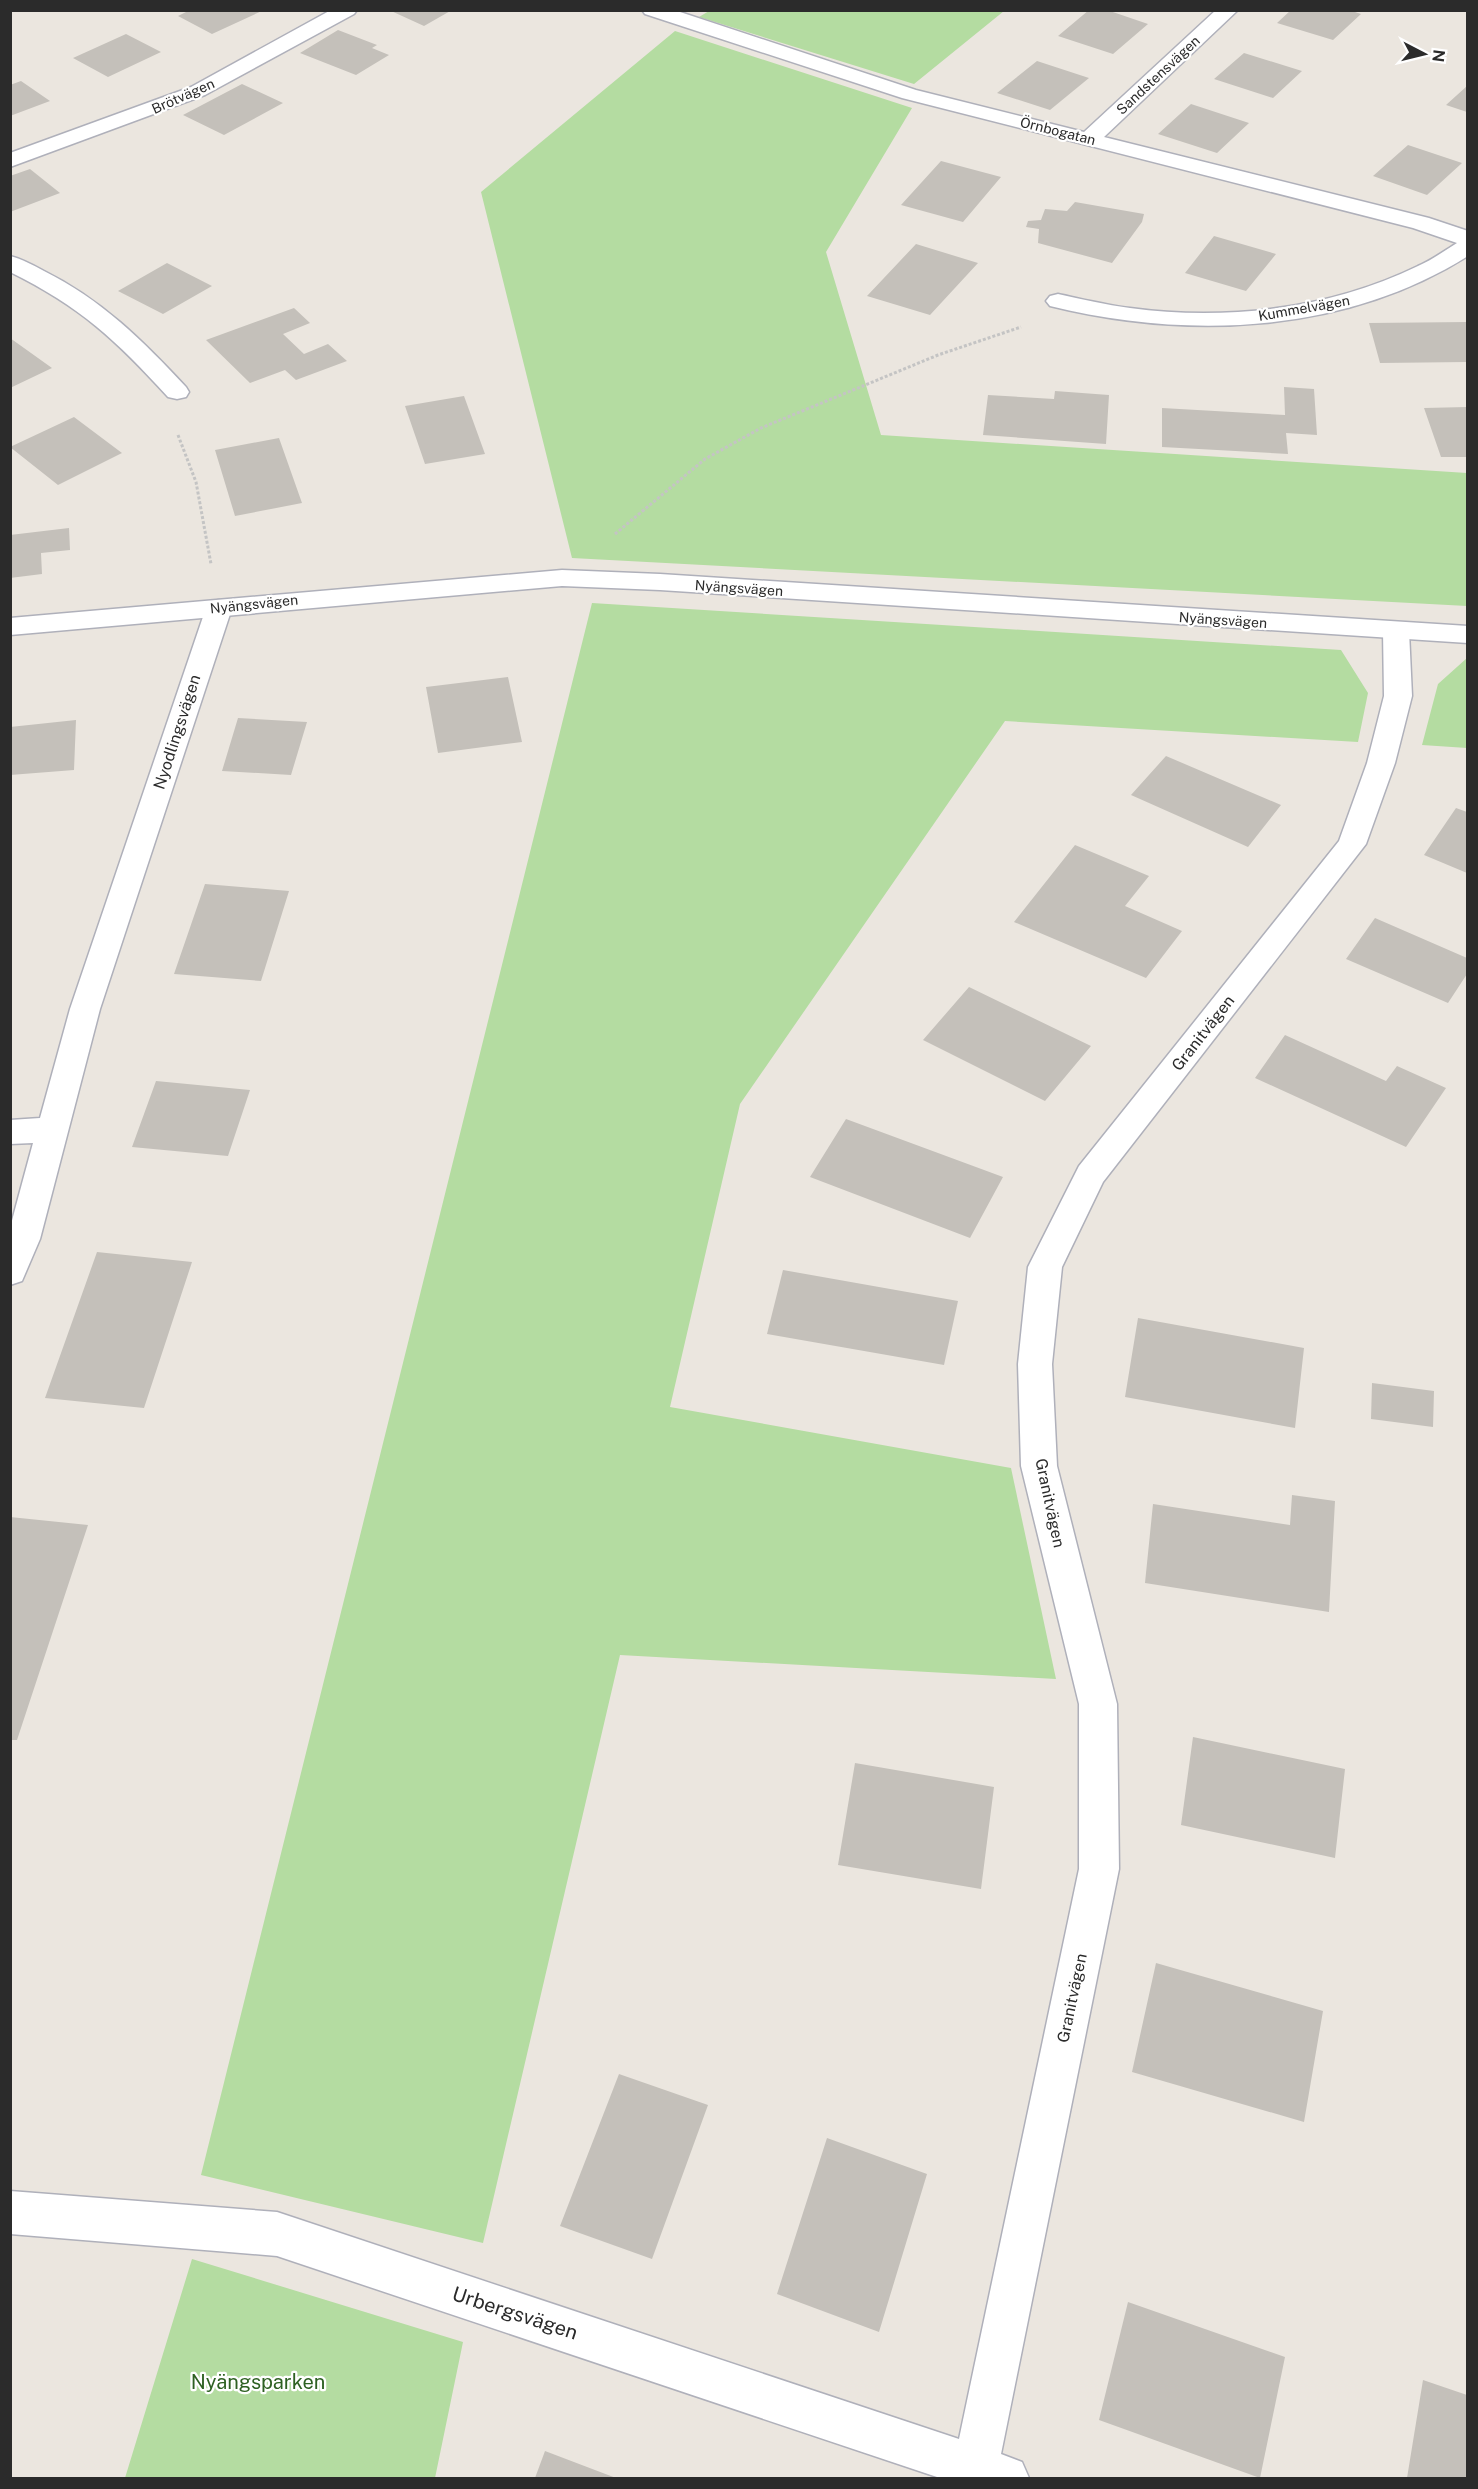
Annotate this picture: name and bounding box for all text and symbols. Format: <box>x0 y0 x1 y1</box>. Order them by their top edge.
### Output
north arrow <box>1394 24 1454 84</box>
street label: Sandstensvägen <box>1113 32 1203 118</box>
text: N <box>1428 48 1449 63</box>
street label: Brötvägen <box>149 75 217 117</box>
street label: Örnbogatan <box>1019 112 1098 148</box>
street label: Kummelvägen <box>1257 292 1351 324</box>
street label: Nyängsvägen <box>694 577 784 599</box>
street label: Nyängsvägen <box>209 591 299 617</box>
street label: Nyängsvägen <box>1178 609 1268 631</box>
street label: Nyodlingsvägen <box>149 672 205 792</box>
street label: Granitvägen <box>1168 991 1238 1075</box>
street label: Granitvägen <box>1031 1457 1069 1549</box>
street label: Granitvägen <box>1053 1952 1091 2044</box>
street label: Urbergsvägen <box>449 2281 581 2345</box>
park label: Nyängsparken <box>191 2370 325 2394</box>

